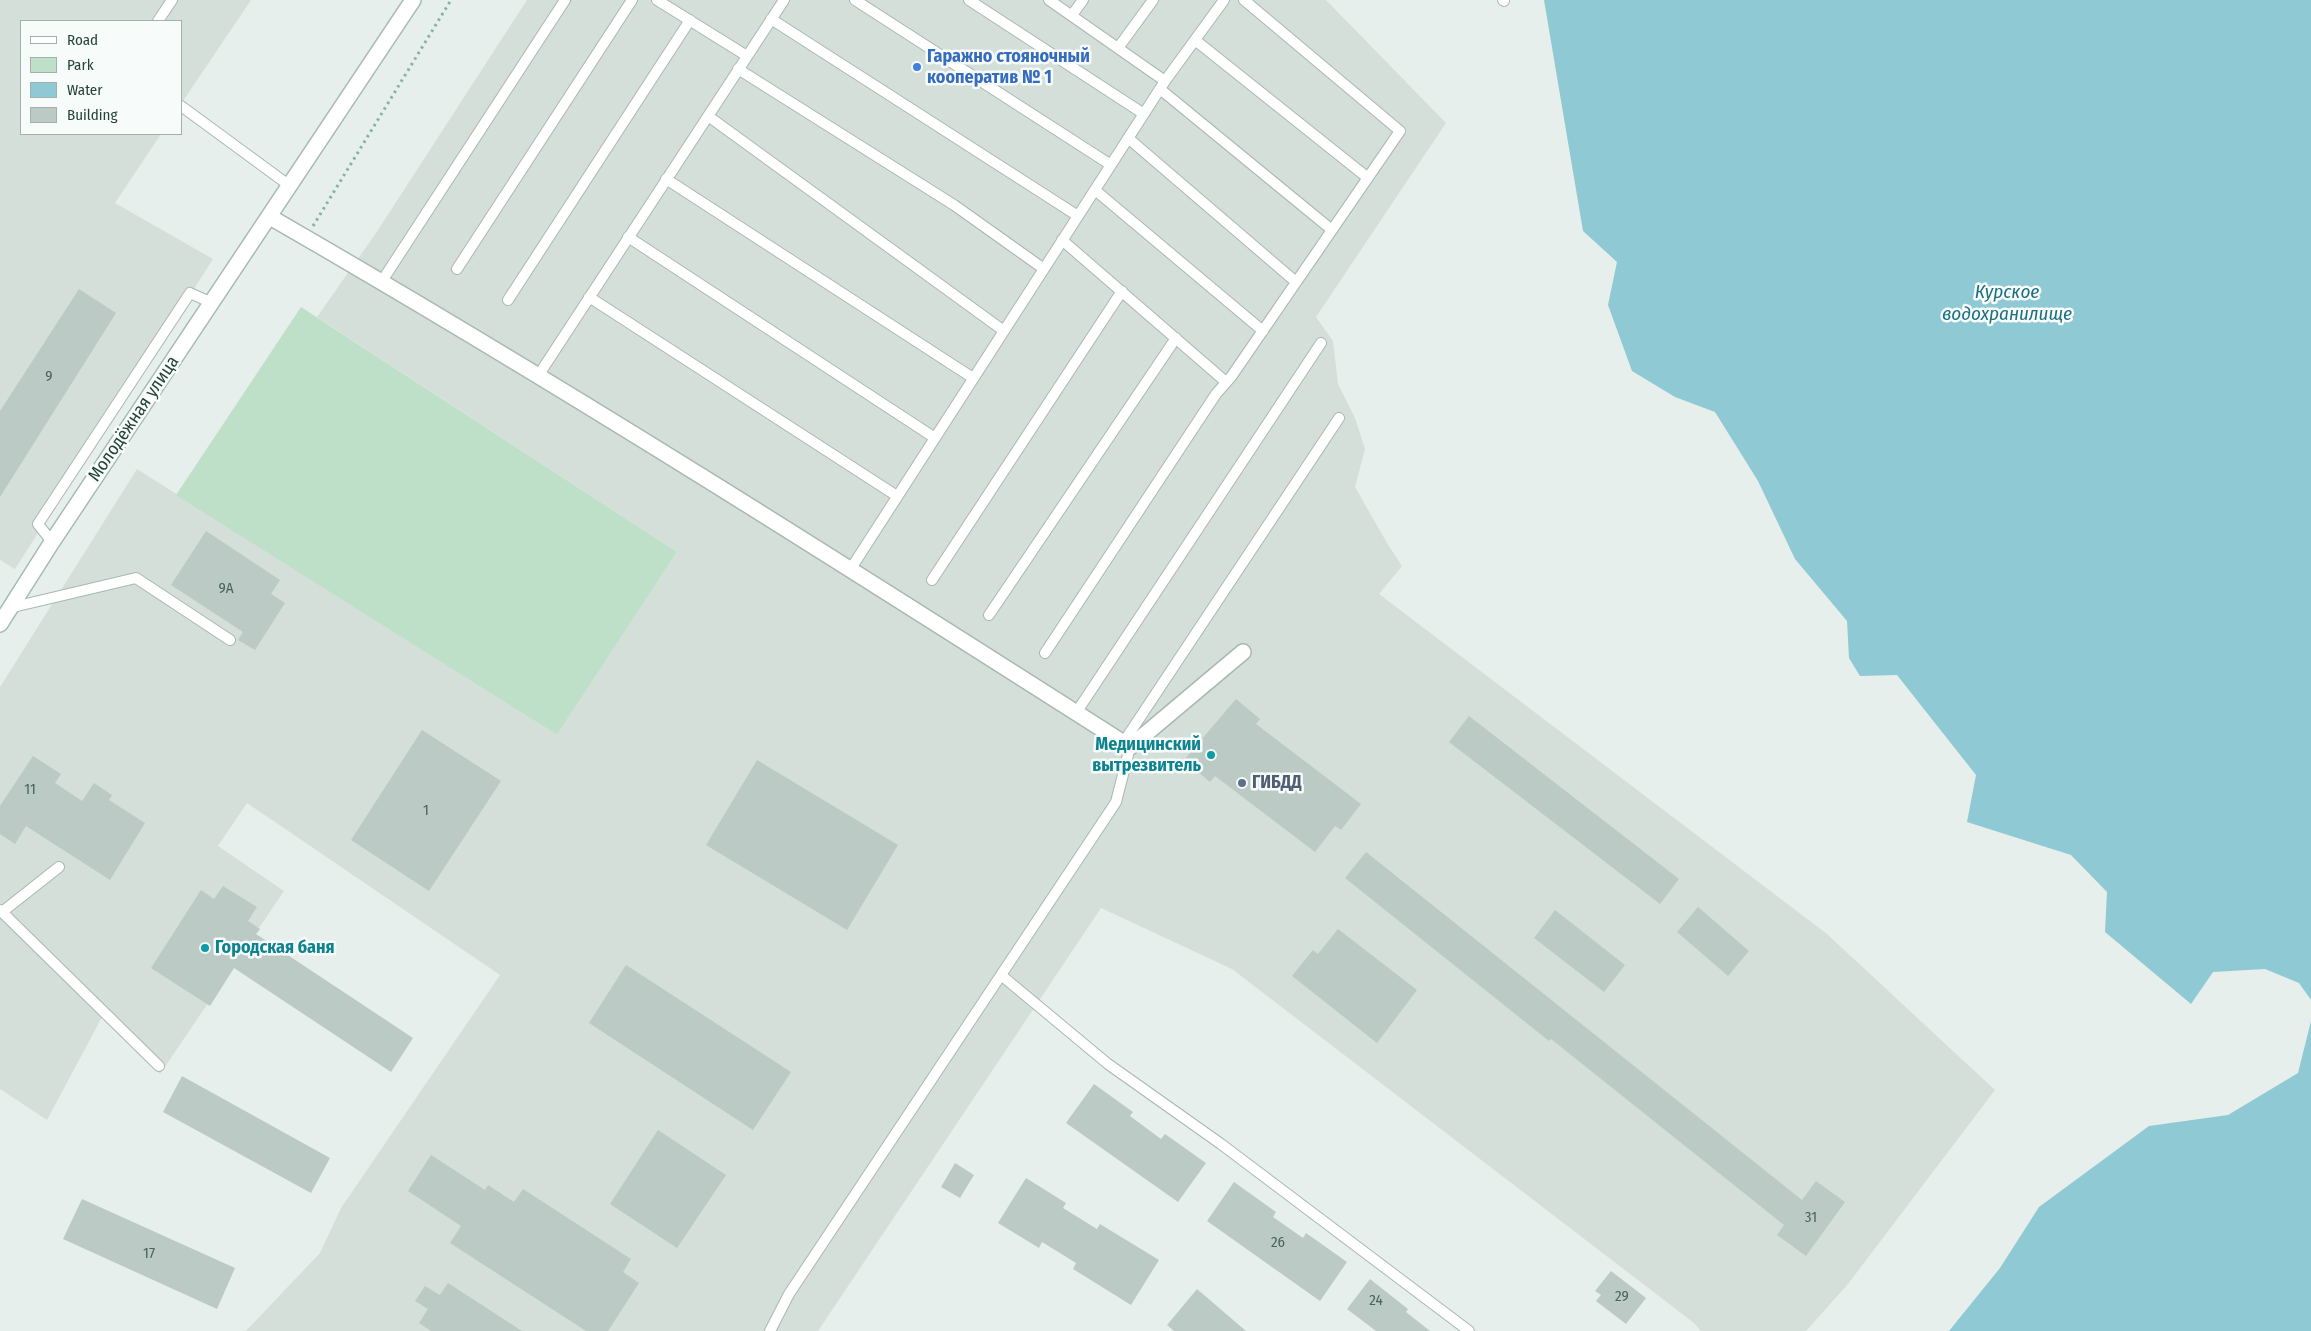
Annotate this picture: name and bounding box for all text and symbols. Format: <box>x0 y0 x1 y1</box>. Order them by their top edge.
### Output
legend <box>20 20 182 135</box>
text: Road <box>67 31 98 49</box>
place label: Гаражно стояночный кооператив № 1 <box>927 46 1090 88</box>
text: Park <box>67 56 94 74</box>
marker: Гаражно стояночный кооператив № 1 <box>911 61 923 73</box>
text: Water <box>67 81 102 99</box>
text: Building <box>67 106 118 124</box>
water label: Курское водохранилище <box>1942 282 2072 326</box>
street label: Молодёжная улица <box>84 352 184 486</box>
house number: 9 <box>45 368 53 386</box>
house number: 9А <box>218 580 234 598</box>
place label: Медицинский вытрезвитель <box>1092 734 1201 776</box>
marker: Медицинский вытрезвитель <box>1205 749 1217 761</box>
place label: ГИБДД <box>1252 772 1302 794</box>
marker: ГИБДД <box>1236 777 1248 789</box>
house number: 11 <box>24 781 36 799</box>
house number: 1 <box>423 802 429 820</box>
place label: Городская баня <box>215 937 335 959</box>
marker: Городская баня <box>199 942 211 954</box>
house number: 31 <box>1805 1209 1817 1227</box>
house number: 26 <box>1271 1234 1285 1252</box>
house number: 17 <box>143 1245 155 1263</box>
house number: 29 <box>1615 1288 1629 1306</box>
house number: 24 <box>1369 1292 1383 1310</box>

